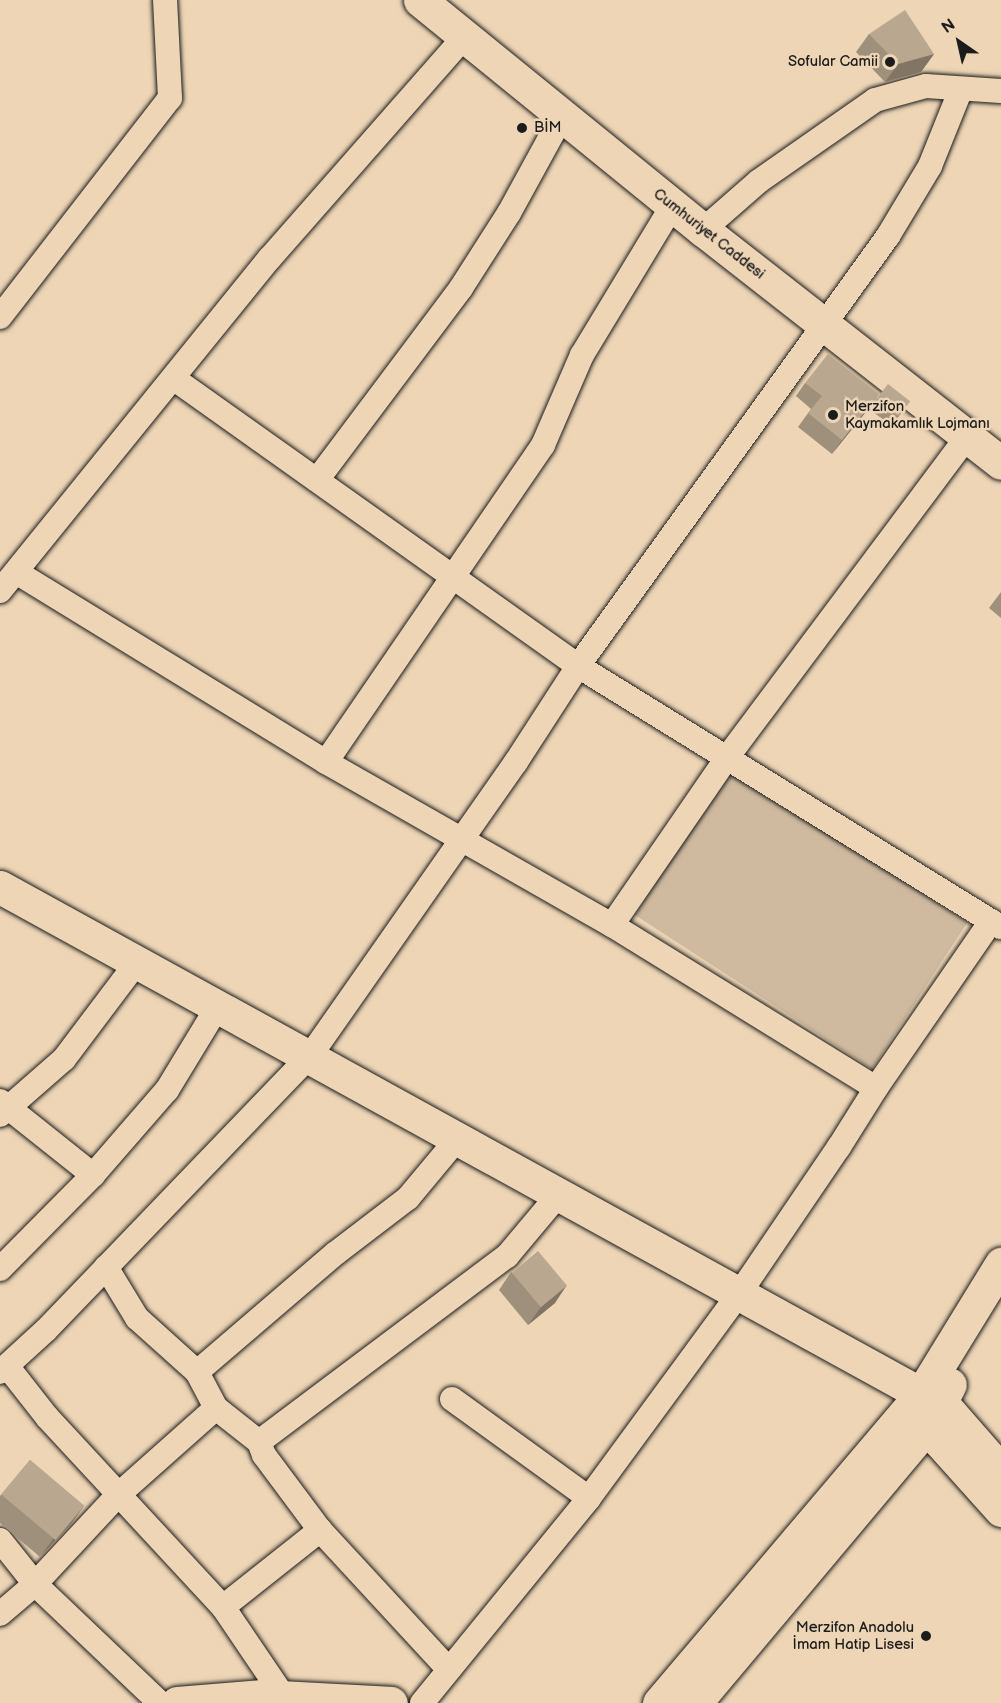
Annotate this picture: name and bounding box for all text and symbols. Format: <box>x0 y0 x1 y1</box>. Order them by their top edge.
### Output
north arrow <box>929 12 989 72</box>
text: N <box>938 15 959 38</box>
place label: Sofular Camii <box>788 53 878 71</box>
marker: Sofular Camii <box>883 55 897 69</box>
place label: BİM <box>534 119 562 137</box>
marker: BİM <box>515 121 529 135</box>
street label: Cumhuriyet Caddesi <box>650 185 768 283</box>
place label: Merzifon Kaymakamlık Lojmanı <box>845 397 990 432</box>
marker: Merzifon Kaymakamlık Lojmanı <box>826 408 840 422</box>
place label: Merzifon Anadolu İmam Hatip Lisesi <box>793 1618 914 1653</box>
marker: Merzifon Anadolu İmam Hatip Lisesi <box>919 1629 933 1643</box>

